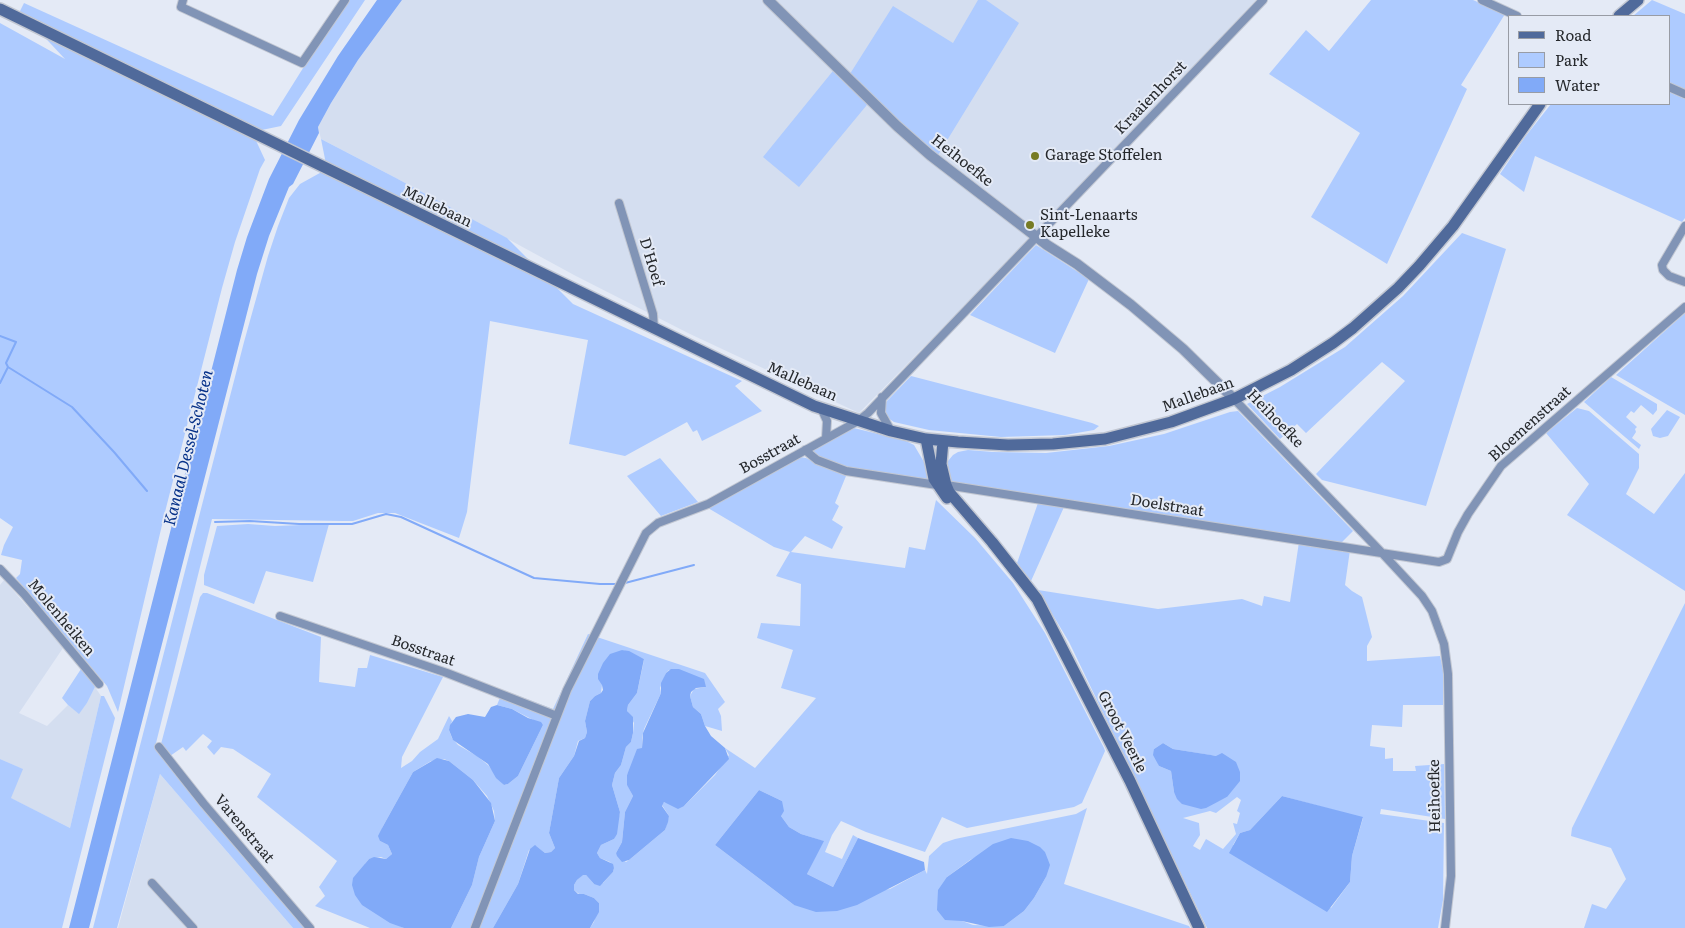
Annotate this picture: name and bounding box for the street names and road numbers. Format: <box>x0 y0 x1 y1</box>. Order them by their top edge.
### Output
street label: Kraaienhorst <box>1111 57 1191 139</box>
street label: Heihoefke <box>927 131 997 191</box>
street label: Mallebaan <box>399 182 475 232</box>
street label: D'Hoef <box>635 236 667 288</box>
street label: Mallebaan <box>764 359 840 405</box>
street label: Mallebaan <box>1160 374 1236 416</box>
street label: Bloemenstraat <box>1485 382 1575 466</box>
street label: Heihoefke <box>1243 386 1307 452</box>
street label: Bosstraat <box>737 430 803 478</box>
street label: Doelstraat <box>1129 491 1205 521</box>
street label: Molenheiken <box>24 576 98 660</box>
street label: Bosstraat <box>389 632 457 670</box>
street label: Groot Veerle <box>1094 688 1150 776</box>
street label: Heihoefke <box>1425 759 1445 833</box>
street label: Varenstraat <box>210 791 278 867</box>

